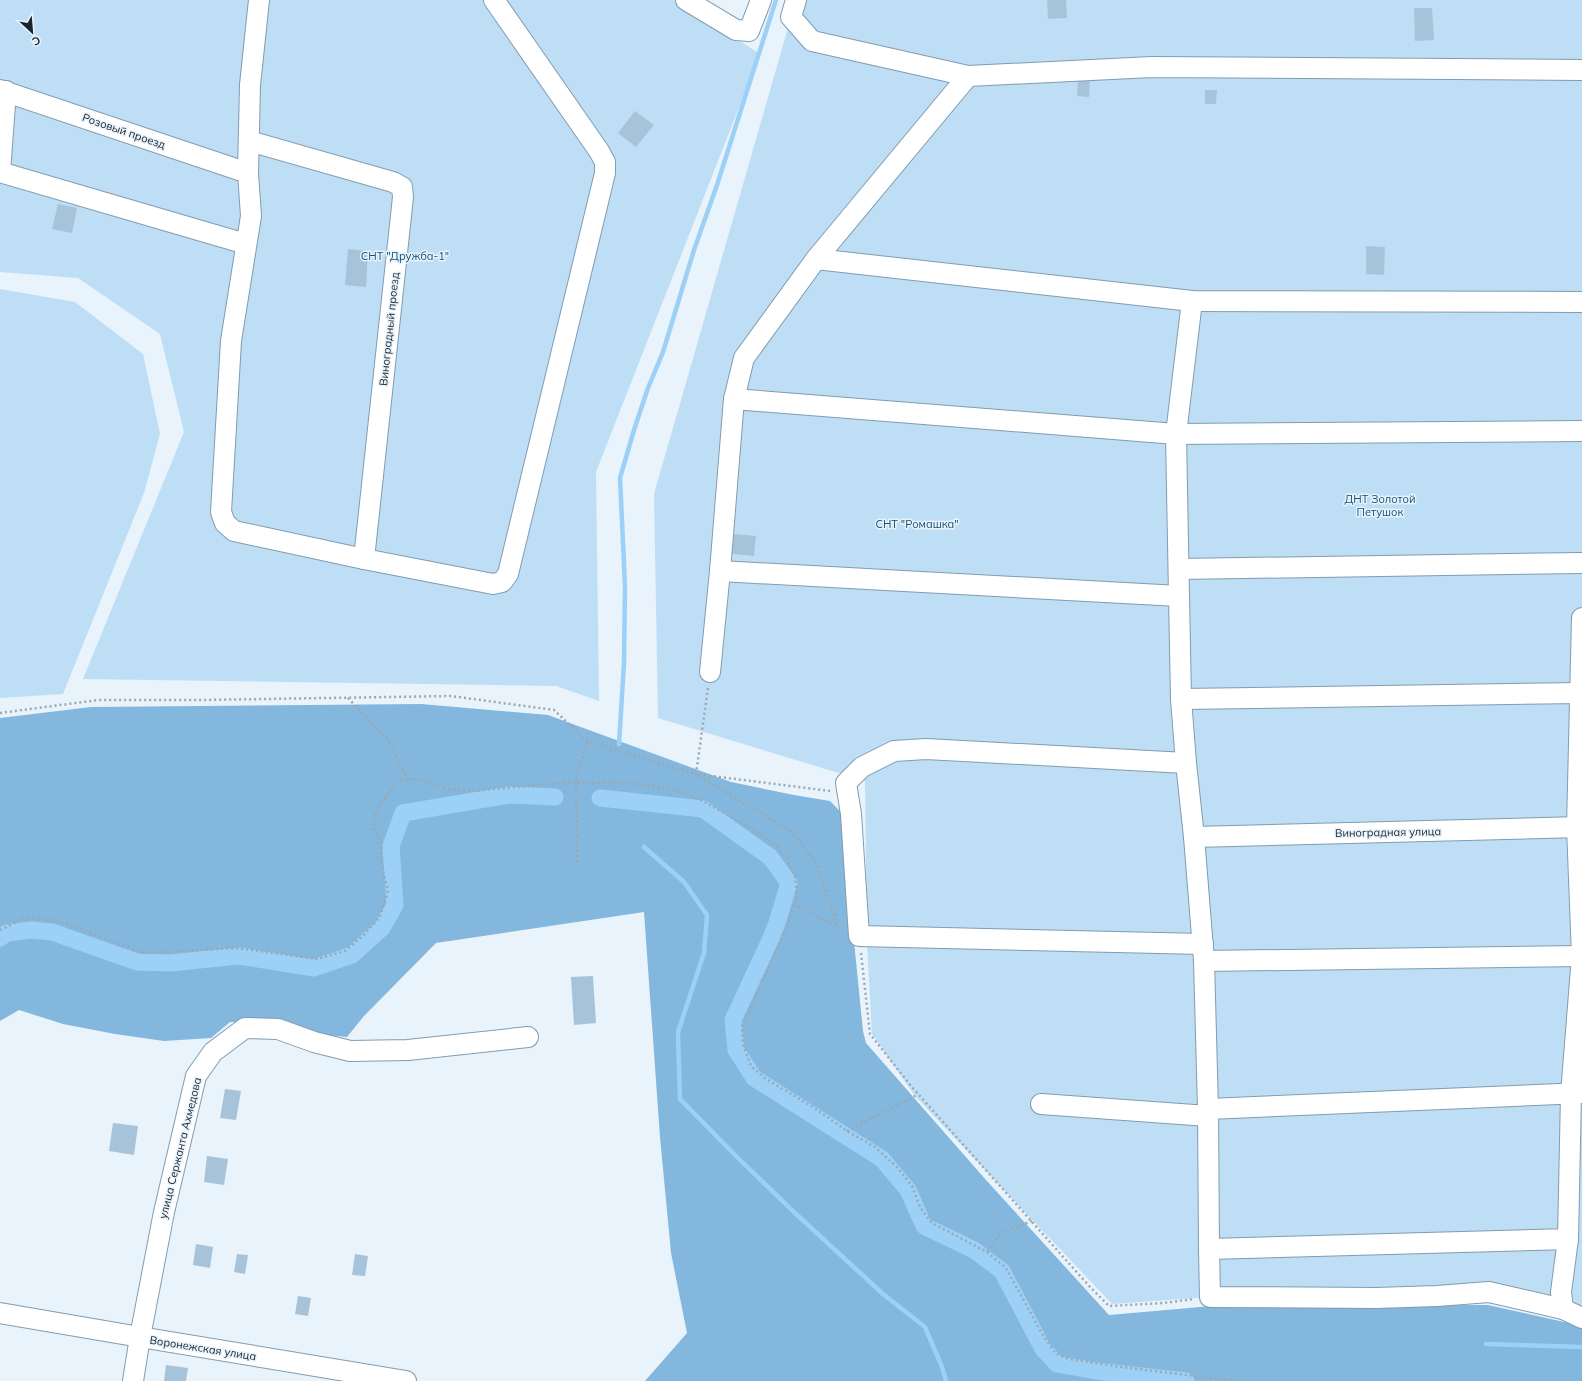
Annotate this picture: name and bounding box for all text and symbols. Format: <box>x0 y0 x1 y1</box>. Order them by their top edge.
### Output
north arrow <box>12 12 52 52</box>
text: С <box>30 33 43 49</box>
street label: Розовый проезд <box>80 110 168 152</box>
park label: СНТ "Дружба-1" <box>361 249 449 263</box>
street label: Виноградный проезд <box>376 271 402 387</box>
park label: ДНТ Золотой Петушок <box>1345 492 1416 519</box>
park label: СНТ "Ромашка" <box>875 517 959 531</box>
street label: Виноградная улица <box>1335 824 1441 840</box>
street label: улица Сержанта Ахмедова <box>156 1076 204 1220</box>
street label: Воронежская улица <box>149 1333 257 1363</box>

